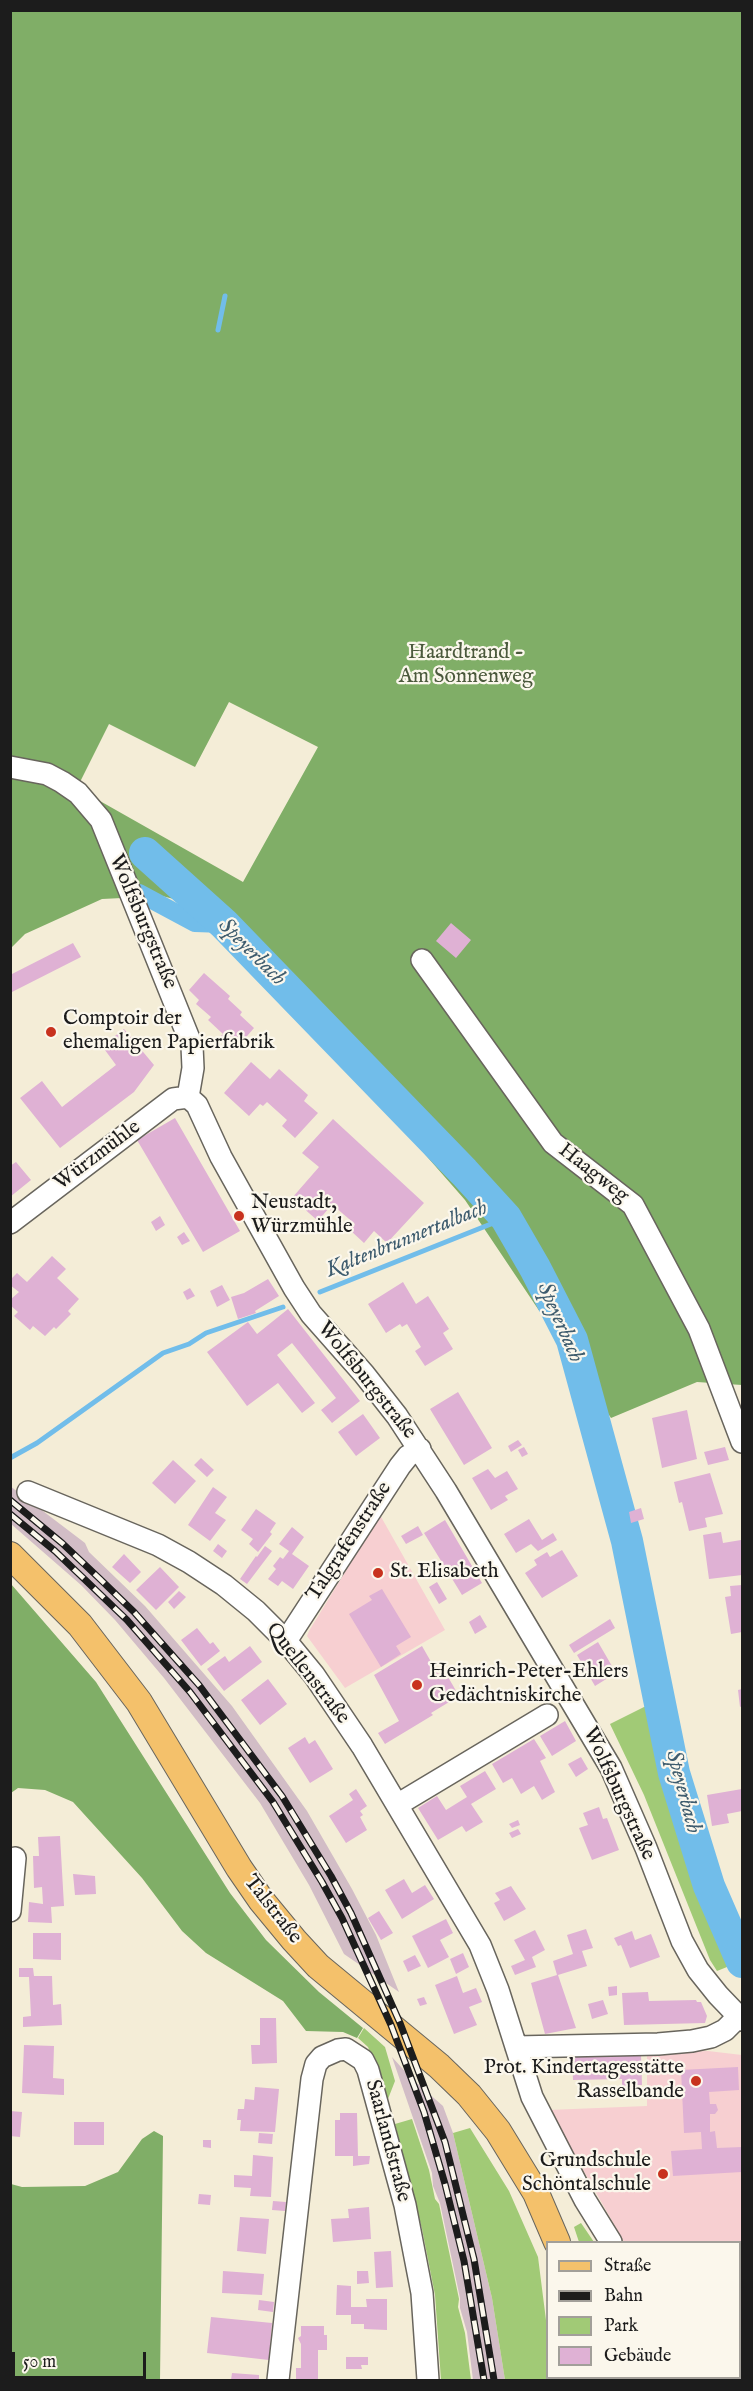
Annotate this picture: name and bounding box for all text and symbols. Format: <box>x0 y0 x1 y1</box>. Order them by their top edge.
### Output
park label: Haardtrand - Am Sonnenweg <box>399 641 533 691</box>
street label: Wolfsburgstraße <box>102 851 182 993</box>
water label: Speyerbach <box>212 914 290 992</box>
place label: Comptoir der ehemaligen Papierfabrik <box>63 1007 275 1057</box>
marker: Comptoir der ehemaligen Papierfabrik <box>44 1025 58 1039</box>
street label: Würzmühle <box>50 1115 146 1197</box>
street label: Haagweg <box>553 1139 633 1209</box>
place label: Neustadt, Würzmühle <box>251 1191 353 1241</box>
water label: Kaltenbrunnertalbach <box>322 1196 492 1284</box>
marker: Neustadt, Würzmühle <box>232 1209 246 1223</box>
water label: Speyerbach <box>530 1279 588 1367</box>
street label: Wolfsburgstraße <box>311 1317 421 1445</box>
street label: Talgrafenstraße <box>302 1478 398 1606</box>
place label: St. Elisabeth <box>390 1560 499 1586</box>
marker: St. Elisabeth <box>371 1566 385 1580</box>
street label: Quellenstraße <box>260 1618 354 1730</box>
place label: Heinrich-Peter-Ehlers Gedächtniskirche <box>429 1660 628 1710</box>
marker: Heinrich-Peter-Ehlers Gedächtniskirche <box>410 1678 424 1692</box>
street label: Wolfsburgstraße <box>576 1723 660 1865</box>
water label: Speyerbach <box>658 1748 706 1836</box>
street label: Talstraße <box>237 1871 307 1949</box>
place label: Prot. Kindertagesstätte Rasselbande <box>484 2056 684 2106</box>
marker: Prot. Kindertagesstätte Rasselbande <box>689 2074 703 2088</box>
street label: Saarlandstraße <box>359 2077 415 2205</box>
place label: Grundschule Schöntalschule <box>522 2149 651 2199</box>
marker: Grundschule Schöntalschule <box>656 2167 670 2181</box>
legend <box>546 2241 741 2379</box>
text: Straße <box>604 2255 651 2278</box>
text: Bahn <box>604 2285 643 2308</box>
text: Park <box>604 2315 638 2338</box>
scale bar <box>15 2340 148 2378</box>
text: Gebäude <box>604 2345 671 2368</box>
text: 50 m <box>23 2351 56 2374</box>

